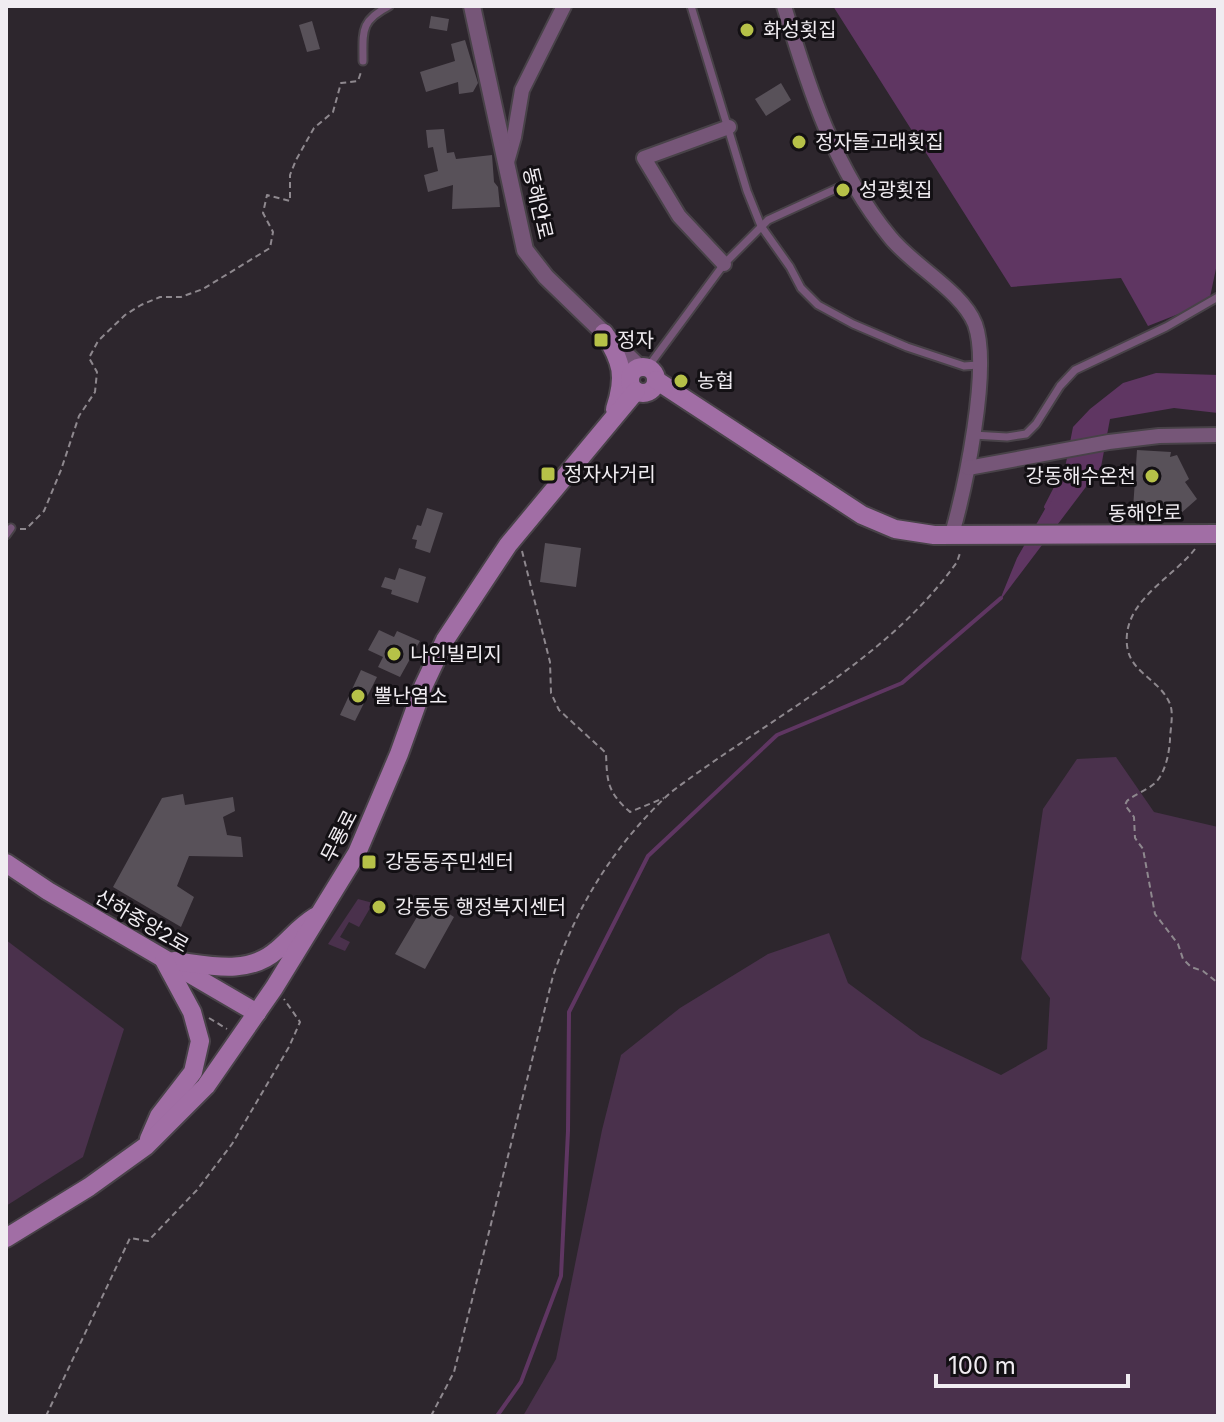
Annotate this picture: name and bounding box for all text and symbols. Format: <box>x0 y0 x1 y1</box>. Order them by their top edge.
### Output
place label: 화성횟집 <box>763 18 837 42</box>
marker: 화성횟집 <box>738 21 756 39</box>
place label: 정자돌고래횟집 <box>815 130 944 154</box>
marker: 정자돌고래횟집 <box>790 133 808 151</box>
street label: 동해안로 <box>518 164 558 242</box>
place label: 성광횟집 <box>859 178 933 202</box>
marker: 성광횟집 <box>834 181 852 199</box>
place label: 정자 <box>617 328 654 352</box>
marker: 정자 <box>592 331 610 349</box>
place label: 농협 <box>697 369 734 393</box>
marker: 농협 <box>672 372 690 390</box>
place label: 정자사거리 <box>564 462 656 486</box>
place label: 강동해수온천 <box>1026 464 1136 488</box>
marker: 정자사거리 <box>539 465 557 483</box>
marker: 강동해수온천 <box>1143 467 1161 485</box>
street label: 동해안로 <box>1108 500 1182 526</box>
place label: 나인빌리지 <box>410 642 502 666</box>
marker: 나인빌리지 <box>385 645 403 663</box>
place label: 뿔난염소 <box>374 684 448 708</box>
marker: 뿔난염소 <box>349 687 367 705</box>
street label: 무룡로 <box>316 806 362 866</box>
place label: 강동동주민센터 <box>385 850 514 874</box>
marker: 강동동주민센터 <box>360 853 378 871</box>
street label: 산하중앙2로 <box>91 885 193 957</box>
place label: 강동동 행정복지센터 <box>395 895 566 919</box>
marker: 강동동 행정복지센터 <box>370 898 388 916</box>
scale bar <box>936 1338 1128 1388</box>
text: 100 m <box>948 1351 1016 1380</box>

